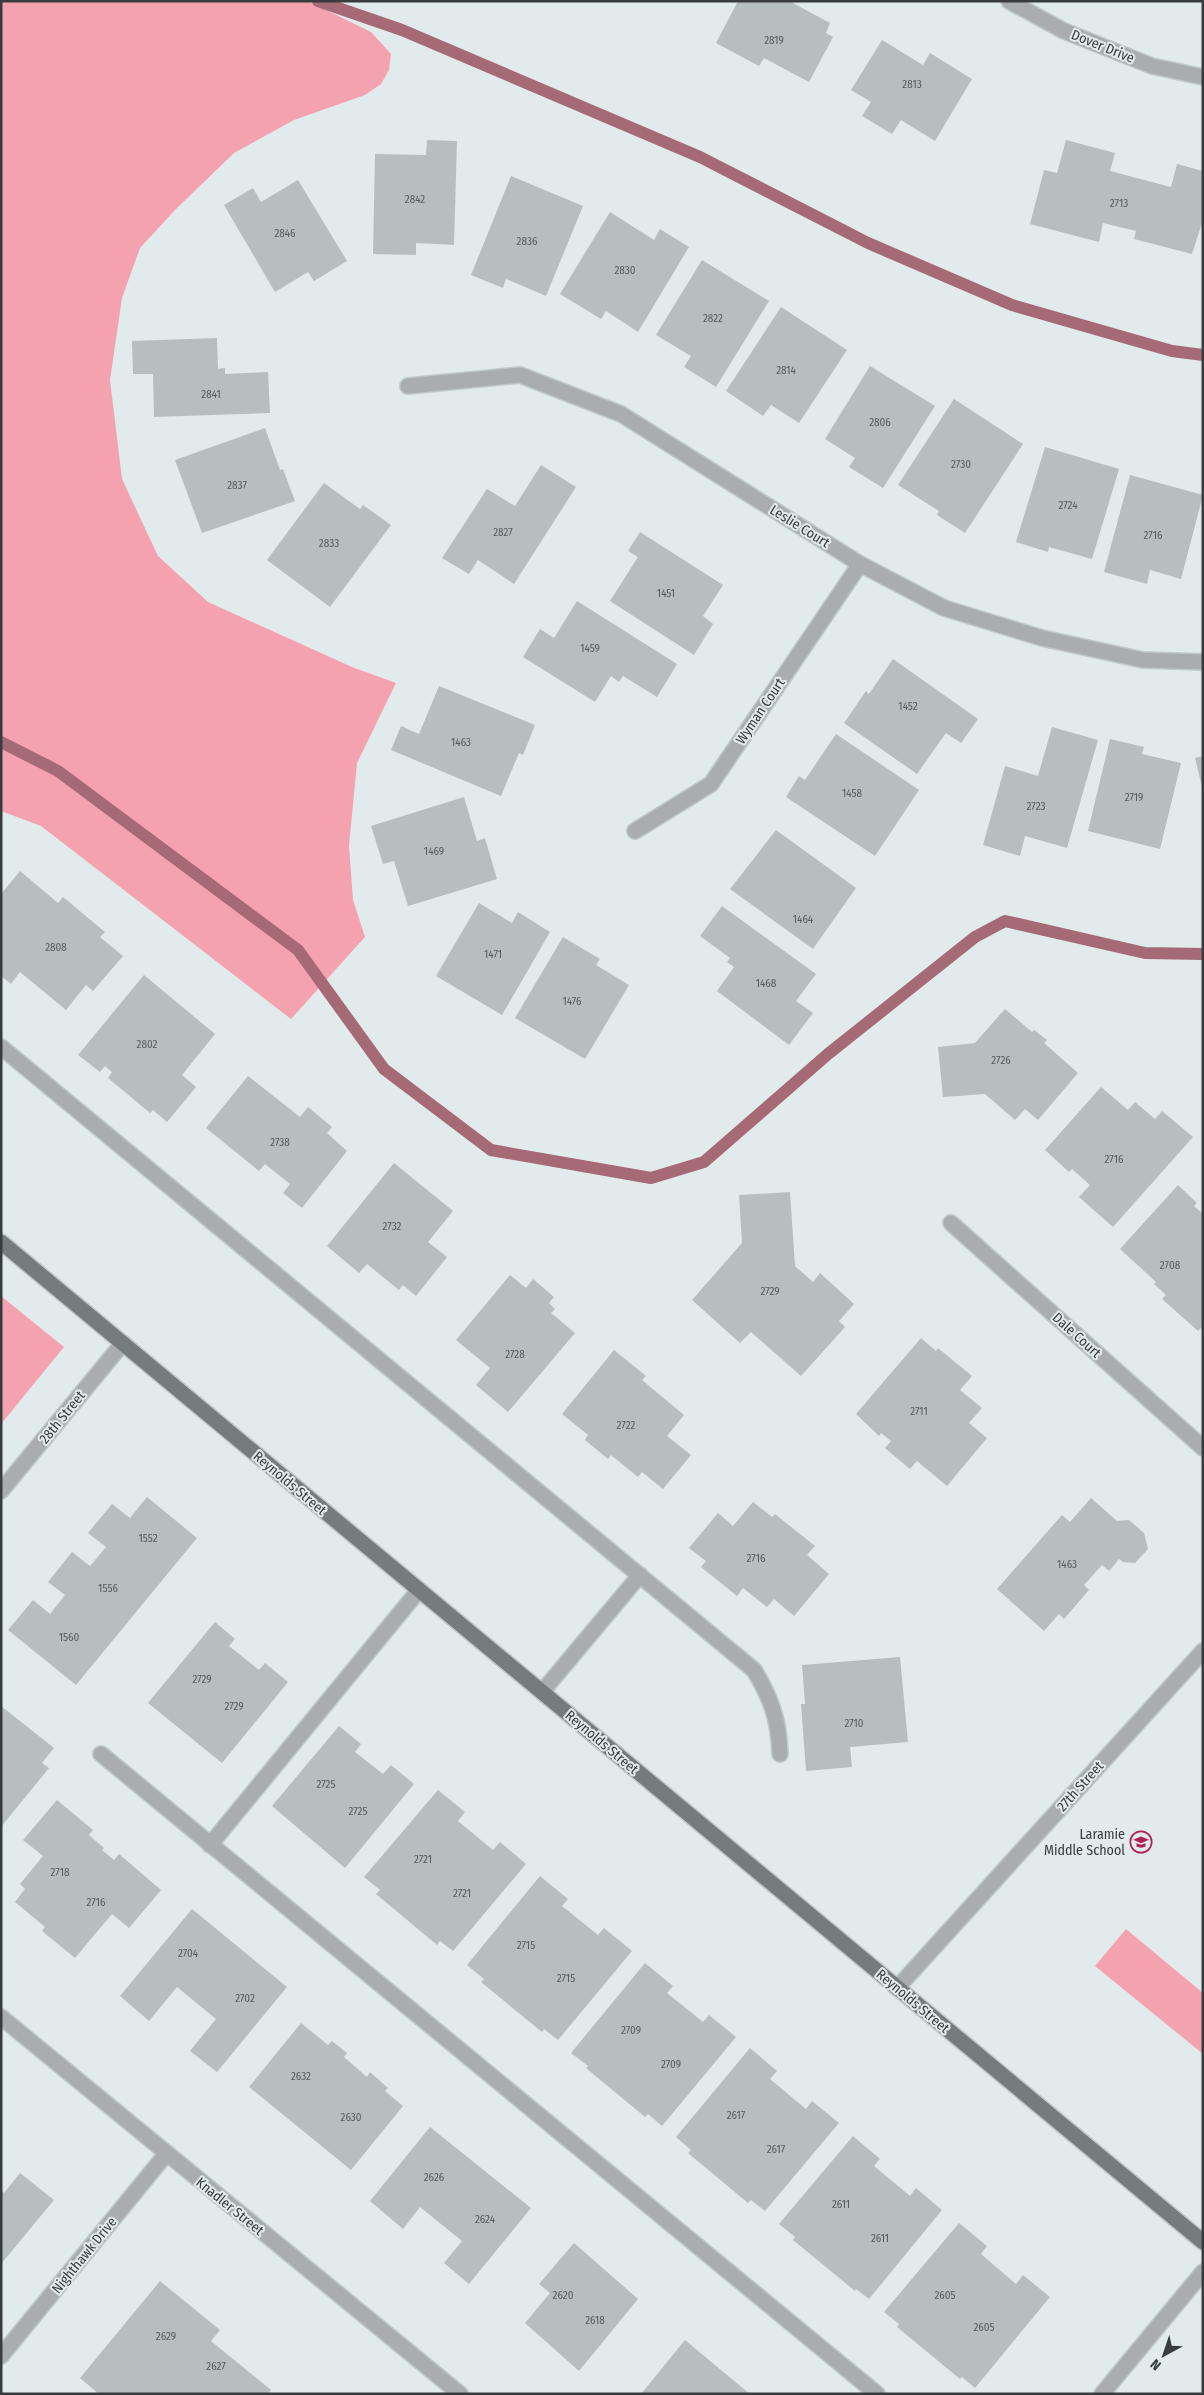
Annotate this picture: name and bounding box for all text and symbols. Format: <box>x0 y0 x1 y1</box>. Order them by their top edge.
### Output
street label: Dover Drive <box>1069 26 1137 67</box>
house number: 2819 <box>764 34 784 47</box>
house number: 2813 <box>902 78 922 91</box>
house number: 2842 <box>405 193 425 206</box>
house number: 2713 <box>1110 197 1128 210</box>
house number: 2846 <box>274 227 296 240</box>
house number: 2836 <box>517 235 538 248</box>
house number: 2830 <box>614 264 636 277</box>
house number: 2822 <box>703 312 723 325</box>
house number: 2814 <box>776 364 797 377</box>
house number: 2841 <box>201 388 221 401</box>
house number: 2806 <box>869 416 891 429</box>
house number: 2730 <box>951 458 971 471</box>
house number: 2837 <box>227 479 247 492</box>
house number: 2724 <box>1058 499 1078 512</box>
street label: Leslie Court <box>767 501 833 552</box>
house number: 2827 <box>493 526 513 539</box>
house number: 2716 <box>1144 529 1163 542</box>
house number: 2833 <box>319 537 339 550</box>
house number: 1451 <box>657 587 675 600</box>
house number: 1459 <box>580 642 600 655</box>
street label: Wyman Court <box>732 675 789 748</box>
house number: 1452 <box>898 700 918 713</box>
house number: 1463 <box>451 736 471 749</box>
house number: 1458 <box>842 787 863 800</box>
house number: 2719 <box>1125 791 1143 804</box>
house number: 2723 <box>1027 800 1045 813</box>
house number: 1469 <box>424 845 444 858</box>
house number: 1464 <box>793 913 814 926</box>
house number: 2808 <box>45 941 67 954</box>
house number: 1471 <box>484 948 502 961</box>
house number: 1468 <box>756 977 777 990</box>
house number: 1476 <box>562 995 582 1008</box>
house number: 2802 <box>137 1038 158 1051</box>
house number: 2726 <box>991 1054 1011 1067</box>
house number: 2738 <box>270 1136 290 1149</box>
house number: 2716 <box>1105 1153 1124 1166</box>
house number: 2732 <box>383 1220 402 1233</box>
house number: 2708 <box>1160 1259 1181 1272</box>
house number: 2729 <box>760 1285 780 1298</box>
street label: Dale Court <box>1049 1309 1105 1362</box>
house number: 2728 <box>505 1348 525 1361</box>
street label: 28th Street <box>36 1387 89 1447</box>
house number: 2711 <box>910 1405 928 1418</box>
house number: 2722 <box>617 1419 636 1432</box>
street label: Reynolds Street <box>250 1448 330 1519</box>
house number: 1552 <box>138 1532 158 1545</box>
house number: 2716 <box>747 1552 766 1565</box>
house number: 1463 <box>1057 1558 1077 1571</box>
house number: 1556 <box>98 1582 118 1595</box>
house number: 1560 <box>59 1631 80 1644</box>
house number: 2729 <box>192 1673 212 1686</box>
house number: 2729 <box>224 1700 244 1713</box>
street label: Reynolds Street <box>562 1707 642 1778</box>
house number: 2710 <box>844 1717 864 1730</box>
street label: 27th Street <box>1054 1758 1108 1815</box>
house number: 2725 <box>316 1778 336 1791</box>
house number: 2725 <box>348 1805 368 1818</box>
place label: Laramie Middle School <box>1044 1826 1125 1859</box>
school or university icon: Laramie Middle School <box>1129 1830 1153 1854</box>
house number: 2721 <box>414 1853 432 1866</box>
house number: 2718 <box>51 1866 70 1879</box>
house number: 2721 <box>453 1887 471 1900</box>
house number: 2716 <box>87 1896 106 1909</box>
house number: 2715 <box>517 1939 535 1952</box>
house number: 2704 <box>178 1947 199 1960</box>
street label: Reynolds Street <box>873 1966 953 2037</box>
house number: 2715 <box>557 1972 575 1985</box>
house number: 2702 <box>235 1992 255 2005</box>
house number: 2709 <box>621 2024 641 2037</box>
house number: 2709 <box>661 2058 681 2071</box>
house number: 2632 <box>291 2070 311 2083</box>
house number: 2617 <box>727 2109 746 2122</box>
house number: 2630 <box>341 2111 362 2124</box>
house number: 2617 <box>767 2143 786 2156</box>
house number: 2626 <box>424 2171 445 2184</box>
street label: Knadler Street <box>192 2174 267 2239</box>
house number: 2611 <box>832 2198 850 2211</box>
house number: 2624 <box>475 2213 496 2226</box>
street label: Nighthawk Drive <box>48 2214 120 2297</box>
house number: 2611 <box>871 2232 889 2245</box>
house number: 2620 <box>553 2289 574 2302</box>
house number: 2605 <box>934 2289 956 2302</box>
house number: 2618 <box>585 2314 605 2327</box>
house number: 2605 <box>973 2321 995 2334</box>
house number: 2629 <box>156 2330 176 2343</box>
north arrow <box>1139 2330 1189 2380</box>
text: N <box>1147 2355 1165 2374</box>
house number: 2627 <box>206 2360 226 2373</box>

